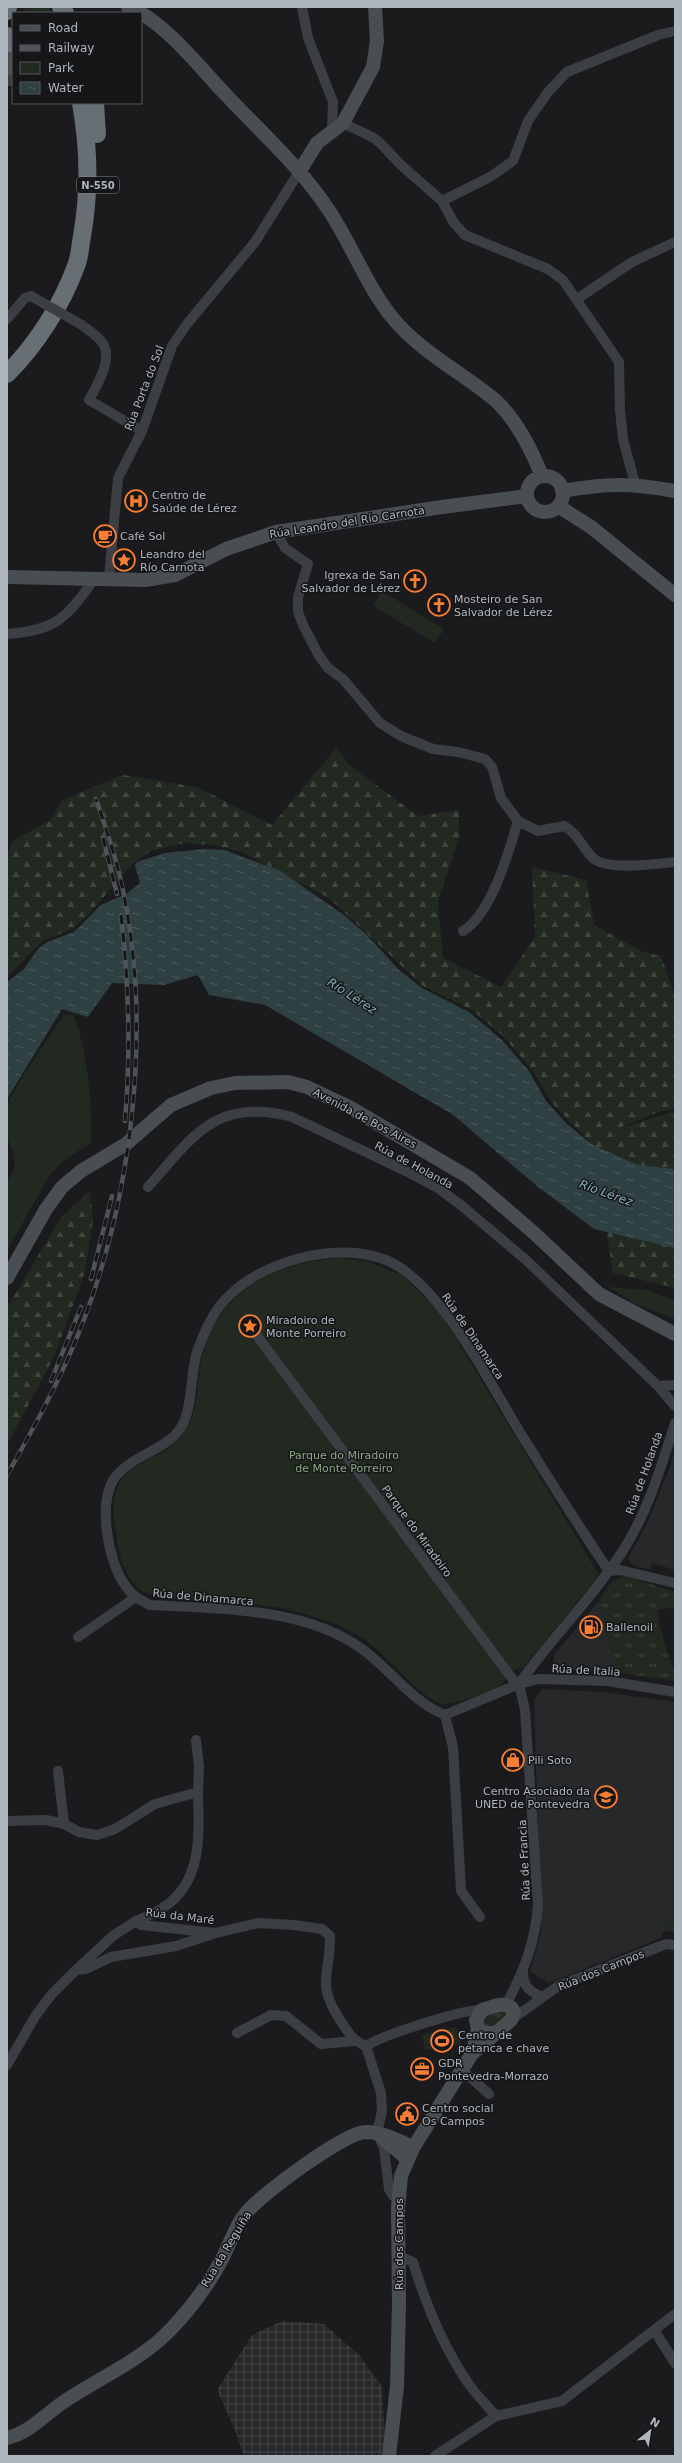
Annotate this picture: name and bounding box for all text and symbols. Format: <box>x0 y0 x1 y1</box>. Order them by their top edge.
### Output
legend <box>12 12 142 104</box>
text: Road <box>48 21 78 35</box>
text: Railway <box>48 41 94 55</box>
text: Park <box>48 61 74 75</box>
text: Water <box>48 81 84 95</box>
road number: N-550 <box>77 177 119 193</box>
street label: Rúa Porta do Sol <box>122 344 167 433</box>
hospital icon: Centro de Saúde de Lérez <box>123 488 149 514</box>
place label: Centro de Saúde de Lérez <box>152 489 237 515</box>
street label: Rúa Leandro del Río Carnota <box>269 504 426 541</box>
cafe icon: Café Sol <box>92 523 118 549</box>
place label: Café Sol <box>120 530 165 543</box>
place icon: Leandro del Río Carnota <box>111 547 137 573</box>
place label: Leandro del Río Carnota <box>140 548 205 574</box>
church icon: Igrexa de San Salvador de Lérez <box>402 568 428 594</box>
place label: Igrexa de San Salvador de Lérez <box>301 569 400 595</box>
church icon: Mosteiro de San Salvador de Lérez <box>426 592 452 618</box>
place label: Mosteiro de San Salvador de Lérez <box>454 593 553 619</box>
water label: Río Lérez <box>325 975 380 1017</box>
street label: Avenida de Bos Aires <box>311 1086 419 1151</box>
street label: Rúa de Holanda <box>372 1139 455 1192</box>
water label: Río Lérez <box>578 1177 635 1209</box>
street label: Rúa de Dinamarca <box>439 1291 506 1382</box>
place icon: Miradoiro de Monte Porreiro <box>237 1313 263 1339</box>
place label: Miradoiro de Monte Porreiro <box>266 1314 346 1340</box>
street label: Rúa de Holanda <box>623 1430 665 1516</box>
park label: Parque do Miradoiro de Monte Porreiro <box>289 1449 399 1475</box>
street label: Parque do Miradoiro <box>379 1483 454 1580</box>
street label: Rúa de Dinamarca <box>152 1587 254 1608</box>
fuel station icon: Ballenoil <box>578 1614 604 1640</box>
place label: Ballenoil <box>606 1621 653 1634</box>
street label: Rúa de Italia <box>551 1662 621 1679</box>
shop icon: Pili Soto <box>500 1747 526 1773</box>
place label: Pili Soto <box>528 1754 572 1767</box>
school or university icon: Centro Asociado da UNED de Pontevedra <box>593 1784 619 1810</box>
place label: Centro Asociado da UNED de Pontevedra <box>475 1785 590 1811</box>
street label: Rúa de Francia <box>516 1819 533 1901</box>
street label: Rúa da Maré <box>145 1906 215 1927</box>
street label: Rúa dos Campos <box>556 1947 646 1994</box>
sports icon: Centro de petanca e chave <box>429 2028 455 2054</box>
place label: Centro de petanca e chave <box>458 2029 550 2055</box>
office icon: GDR Pontevedra-Morrazo <box>409 2056 435 2082</box>
place label: GDR Pontevedra-Morrazo <box>438 2057 549 2083</box>
public building icon: Centro social Os Campos <box>394 2101 420 2127</box>
place label: Centro social Os Campos <box>422 2102 494 2128</box>
street label: Rúa dos Campos <box>393 2198 406 2290</box>
street label: Rúa da Reguiña <box>199 2209 254 2290</box>
north arrow <box>630 2411 670 2451</box>
text: N <box>648 2415 662 2431</box>

